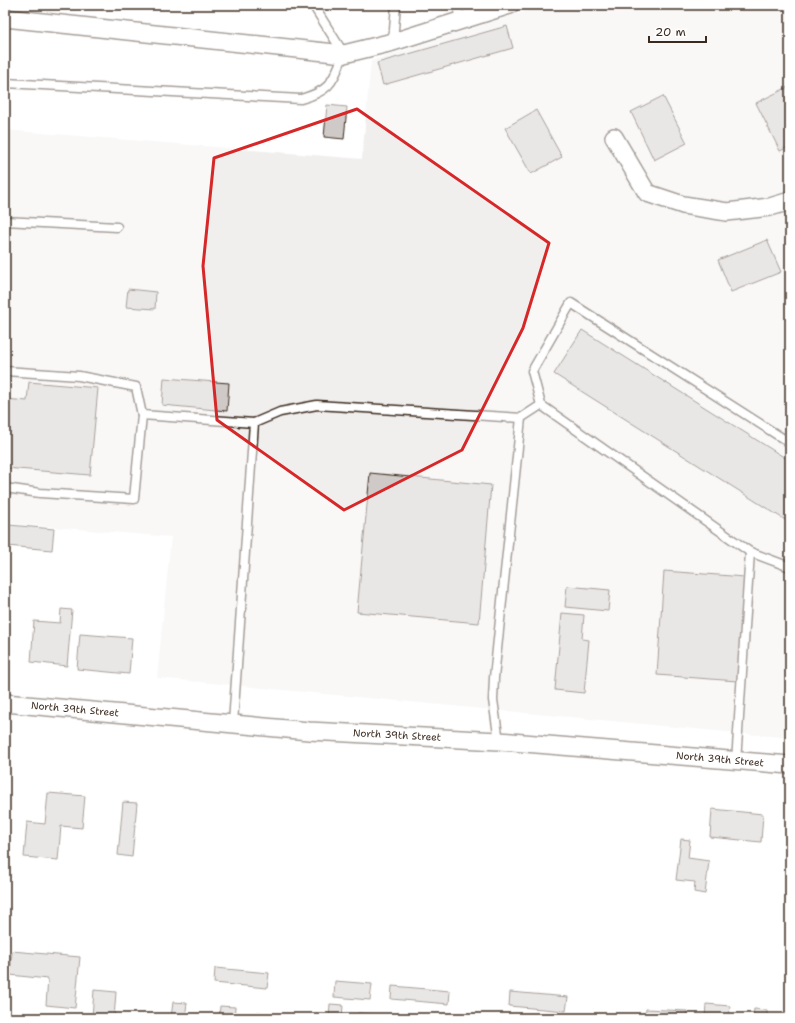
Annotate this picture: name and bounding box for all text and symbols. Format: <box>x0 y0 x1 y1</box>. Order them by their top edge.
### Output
scale bar <box>649 18 706 44</box>
text: 20 m <box>655 24 686 40</box>
street label: North 39th Street <box>30 699 120 719</box>
street label: North 39th Street <box>353 726 441 744</box>
street label: North 39th Street <box>675 749 765 769</box>

